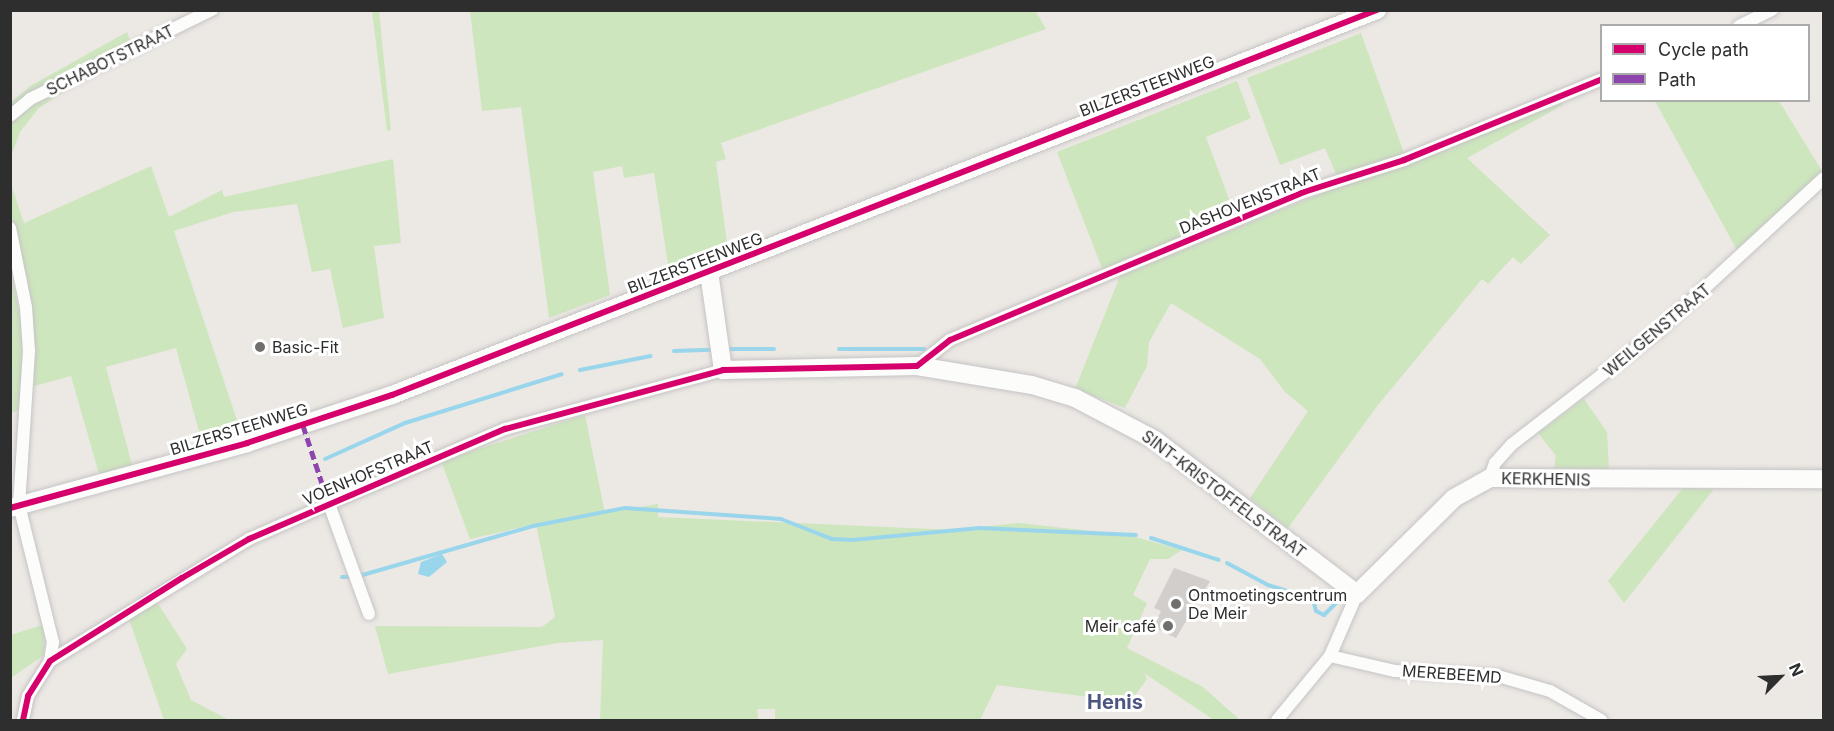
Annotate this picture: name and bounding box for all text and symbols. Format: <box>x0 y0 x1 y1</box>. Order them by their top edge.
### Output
street label: SCHABOTSTRAAT <box>43 21 177 99</box>
legend <box>1600 24 1810 102</box>
text: Cycle path <box>1658 39 1749 60</box>
street label: BILZERSTEENWEG <box>1077 51 1217 121</box>
text: Path <box>1658 69 1696 90</box>
street label: DASHOVENSTRAAT <box>1177 164 1323 238</box>
street label: BILZERSTEENWEG <box>625 228 765 298</box>
street label: WEILGENSTRAAT <box>1599 280 1715 380</box>
place label: Basic-Fit <box>272 337 339 357</box>
marker: Basic-Fit <box>253 340 267 354</box>
street label: BILZERSTEENWEG <box>168 399 310 459</box>
street label: SINT-KRISTOFFELSTRAAT <box>1138 426 1310 562</box>
street label: VOENHOFSTRAAT <box>300 437 436 509</box>
street label: KERKHENIS <box>1501 469 1591 489</box>
place label: Ontmoetingscentrum De Meir <box>1188 585 1347 623</box>
marker: Ontmoetingscentrum De Meir <box>1169 597 1183 611</box>
place label: Meir café <box>1085 616 1156 636</box>
marker: Meir café <box>1161 619 1175 633</box>
north arrow <box>1750 647 1810 707</box>
text: N <box>1785 660 1808 679</box>
street label: MEREBEEMD <box>1402 661 1502 687</box>
district label: Henis <box>1087 690 1143 714</box>

